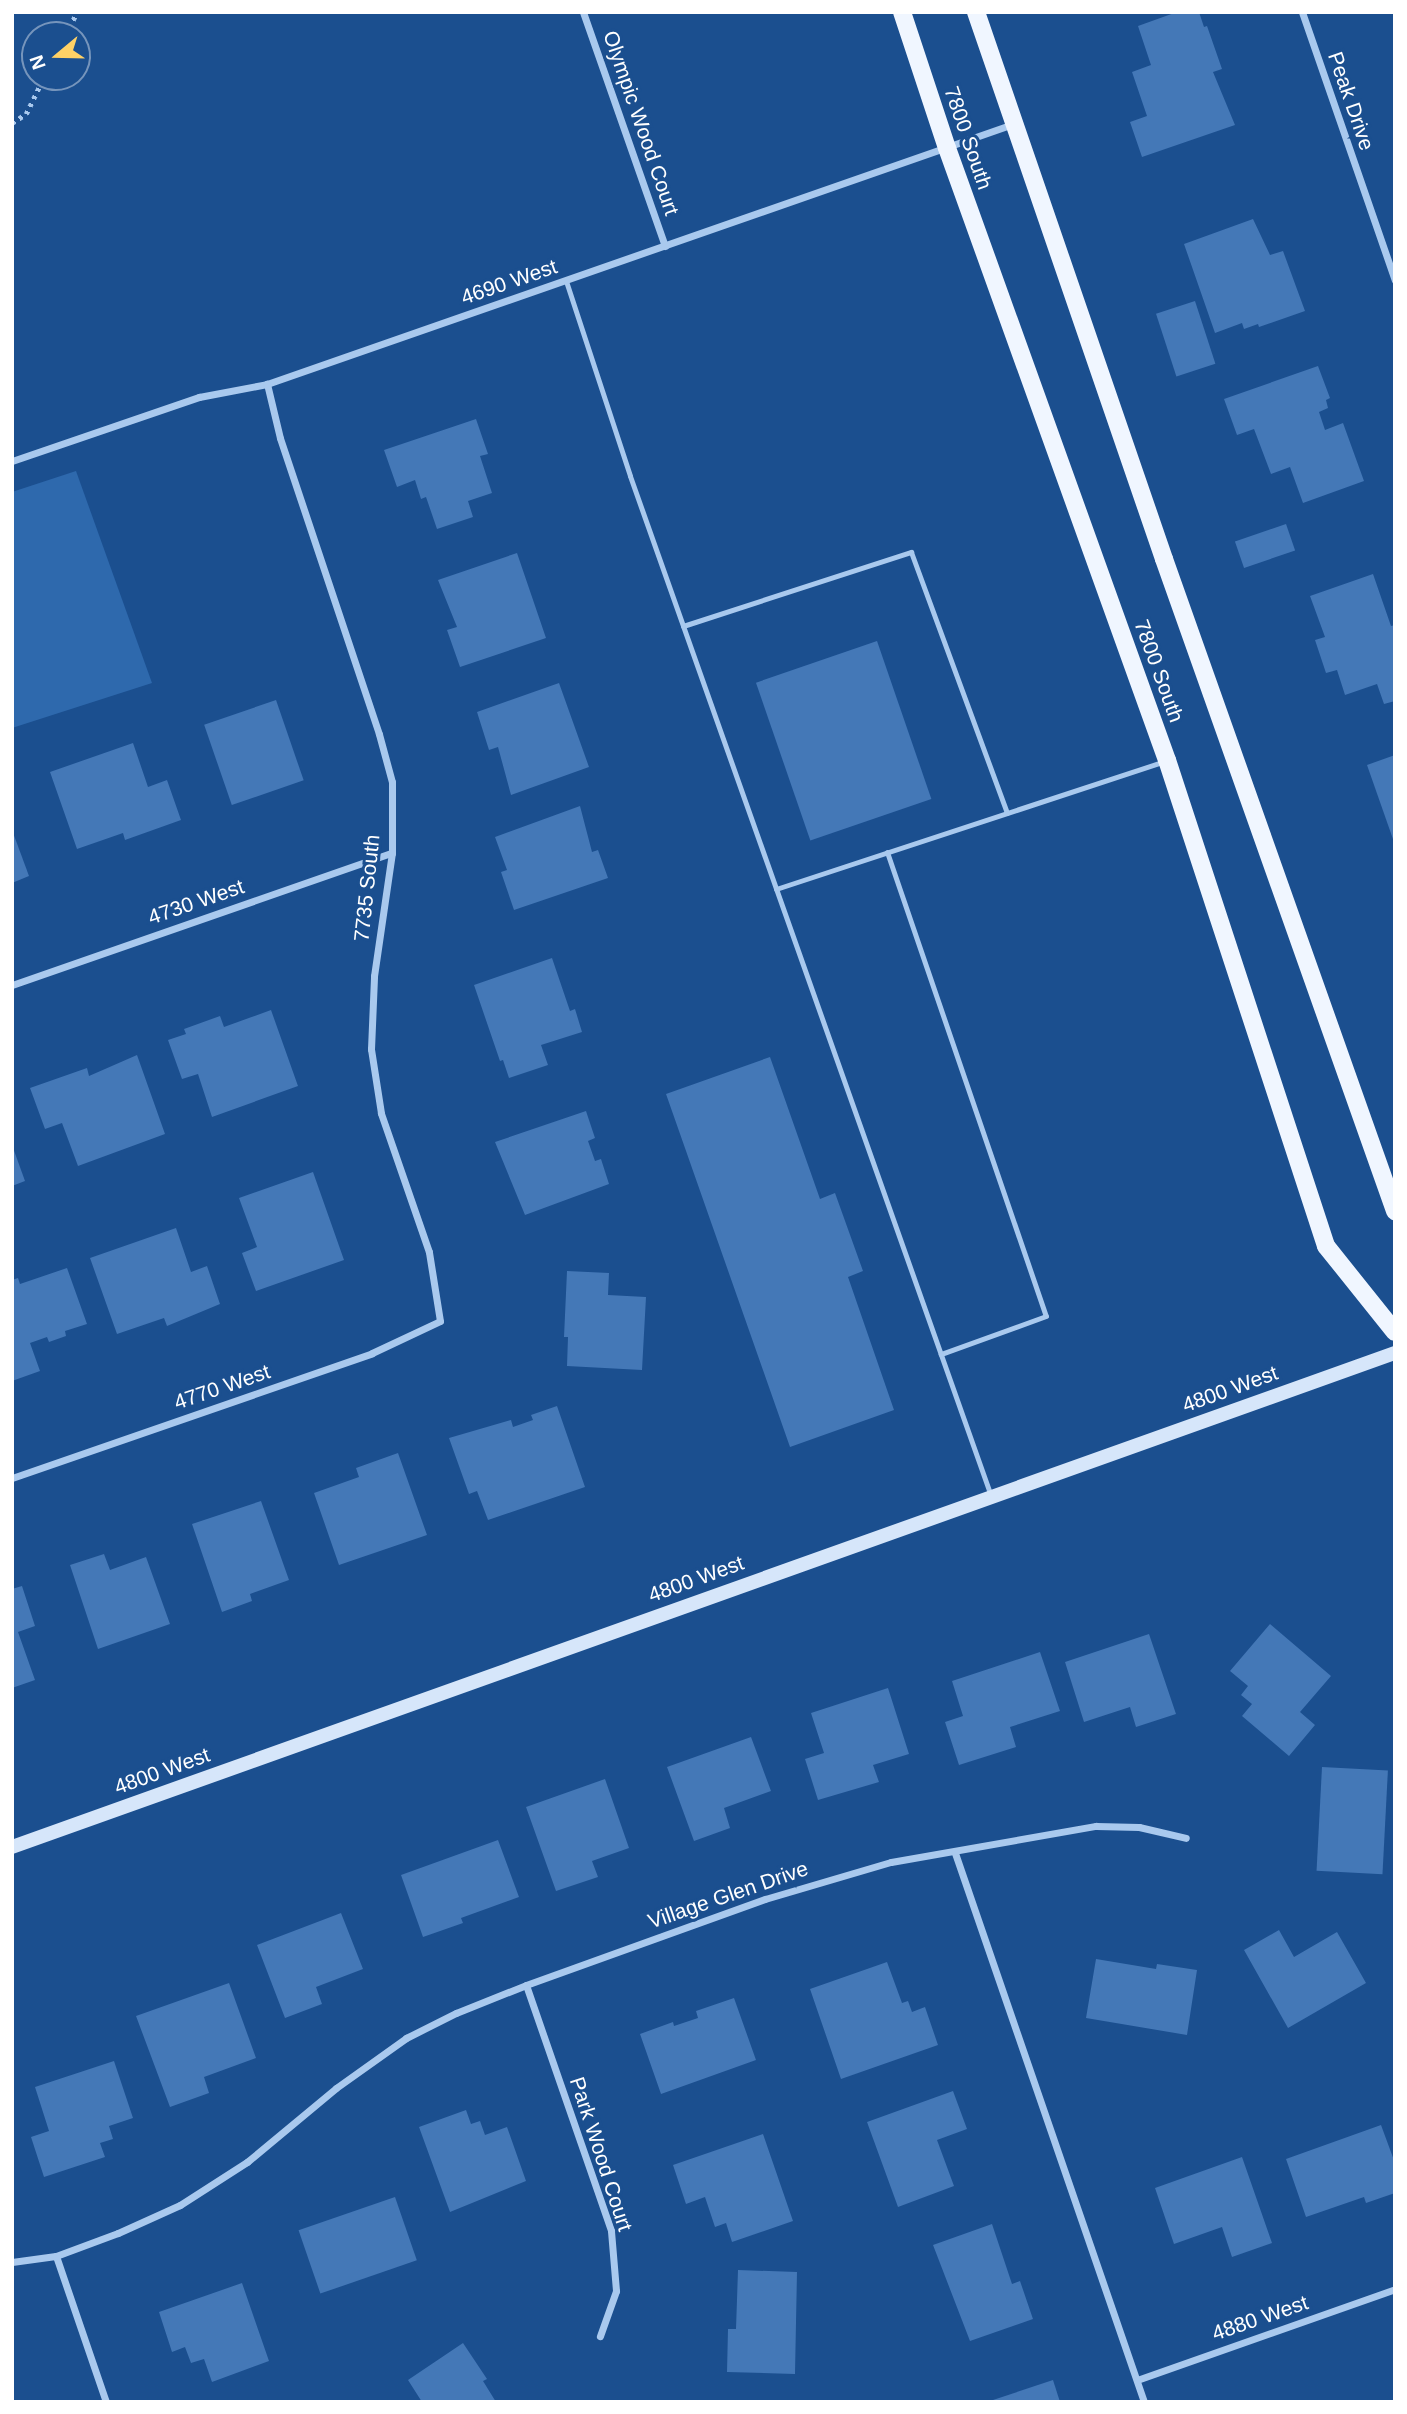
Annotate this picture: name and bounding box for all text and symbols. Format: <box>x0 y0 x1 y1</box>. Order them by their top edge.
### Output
north arrow <box>21 21 91 91</box>
street label: Olympic Wood Court <box>598 27 684 219</box>
street label: Peak Drive <box>1322 48 1380 154</box>
text: N <box>25 52 50 72</box>
street label: 7800 South <box>939 83 997 193</box>
street label: 4690 West <box>458 254 560 310</box>
street label: 7800 South <box>1129 616 1189 726</box>
street label: 7735 South <box>349 833 385 943</box>
street label: 4730 West <box>145 874 247 930</box>
street label: 4770 West <box>171 1359 273 1415</box>
street label: 4800 West <box>1179 1360 1281 1418</box>
street label: 4800 West <box>645 1550 747 1608</box>
street label: 4800 West <box>111 1742 213 1800</box>
street label: Village Glen Drive <box>645 1856 811 1934</box>
street label: Park Wood Court <box>564 2074 638 2234</box>
street label: 4880 West <box>1209 2290 1311 2346</box>

